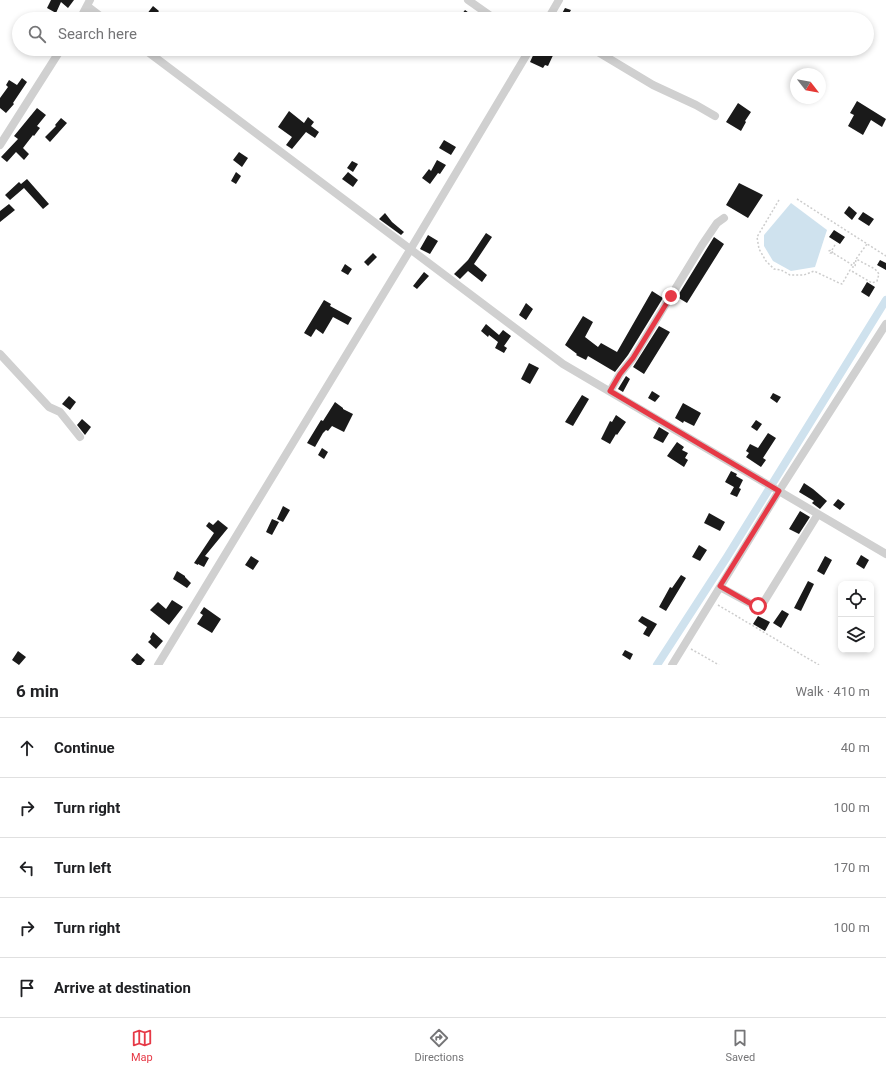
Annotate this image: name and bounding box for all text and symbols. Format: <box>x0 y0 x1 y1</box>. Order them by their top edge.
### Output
search box <box>12 12 874 56</box>
icon: search <box>26 23 48 45</box>
text: Search here <box>58 25 137 43</box>
north arrow <box>790 68 826 104</box>
route end <box>662 287 680 305</box>
map controls <box>838 581 874 653</box>
button: locate <box>838 581 874 617</box>
route start <box>749 597 767 615</box>
button: layers <box>838 617 874 653</box>
text: 6 min <box>16 681 59 701</box>
text: Walk · 410 m <box>795 684 870 699</box>
icon: ahead <box>16 737 38 759</box>
text: Continue <box>54 739 115 757</box>
text: 40 m <box>841 740 870 755</box>
icon: right <box>16 797 38 819</box>
text: Turn right <box>54 799 120 817</box>
text: 100 m <box>833 800 870 815</box>
icon: left <box>16 857 38 879</box>
text: Turn left <box>54 859 111 877</box>
text: 170 m <box>833 860 870 875</box>
icon: right <box>16 917 38 939</box>
text: Turn right <box>54 919 120 937</box>
text: 100 m <box>833 920 870 935</box>
icon: arrive <box>16 977 38 999</box>
text: Arrive at destination <box>54 979 191 997</box>
tab: Map <box>131 1027 153 1064</box>
tab: Directions <box>414 1027 464 1064</box>
tab: Saved <box>725 1027 755 1064</box>

